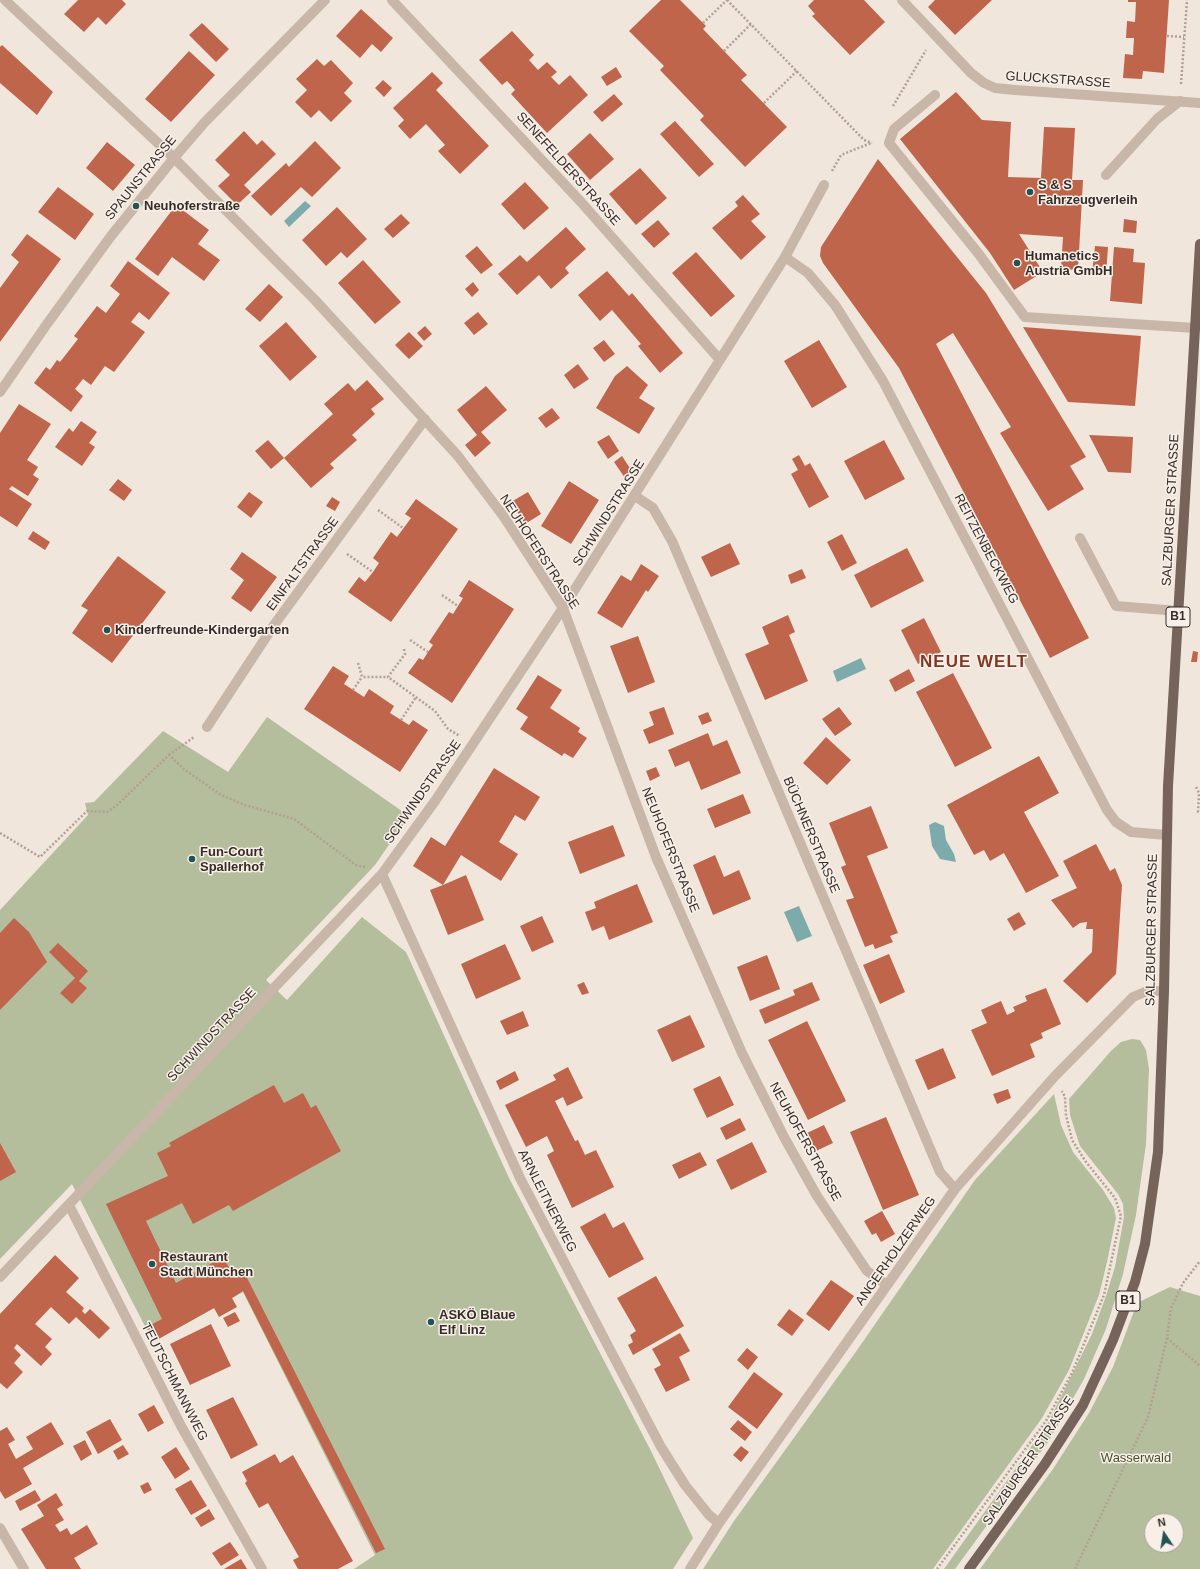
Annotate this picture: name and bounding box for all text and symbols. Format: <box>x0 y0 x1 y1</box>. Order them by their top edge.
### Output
street label: GLUCKSTRASSE <box>1005 69 1111 91</box>
street label: SENEFELDERSTRASSE <box>513 109 623 229</box>
street label: SPAUNSTRASSE <box>102 132 180 224</box>
place label: S & S Fahrzeugverleih <box>1038 177 1138 208</box>
marker: S & S Fahrzeugverleih <box>1025 187 1035 197</box>
place label: Neuhoferstraße <box>144 198 240 214</box>
marker: Neuhoferstraße <box>131 201 141 211</box>
place label: Humanetics Austria GmbH <box>1025 248 1112 279</box>
marker: Humanetics Austria GmbH <box>1012 258 1022 268</box>
street label: SALZBURGER STRASSE <box>1159 433 1183 587</box>
street label: SCHWINDSTRASSE <box>570 457 648 569</box>
street label: REITZENBECKWEG <box>950 491 1022 607</box>
street label: NEUHOFERSTRASSE <box>496 492 582 612</box>
street label: EINFALTSTRASSE <box>264 514 342 614</box>
road number: B1 <box>1166 607 1190 627</box>
place label: Kinderfreunde-Kindergarten <box>115 622 289 638</box>
marker: Kinderfreunde-Kindergarten <box>102 625 112 635</box>
district label: NEUE WELT <box>920 652 1028 672</box>
street label: SCHWINDSTRASSE <box>381 737 465 847</box>
street label: BÜCHNERSTRASSE <box>779 774 843 896</box>
street label: NEUHOFERSTRASSE <box>638 785 702 915</box>
place label: Fun-Court Spallerhof <box>200 844 264 875</box>
marker: Fun-Court Spallerhof <box>187 854 197 864</box>
street label: SALZBURGER STRASSE <box>1143 854 1161 1006</box>
street label: SCHWINDSTRASSE <box>164 985 260 1085</box>
street label: NEUHOFERSTRASSE <box>766 1080 844 1204</box>
street label: ARNLEITNERWEG <box>514 1147 580 1255</box>
street label: ANGERHOLZERWEG <box>852 1193 940 1309</box>
place label: Restaurant Stadt München <box>160 1249 253 1280</box>
marker: Restaurant Stadt München <box>147 1259 157 1269</box>
road number: B1 <box>1116 1291 1140 1311</box>
place label: ASKÖ Blaue Elf Linz <box>439 1307 516 1338</box>
marker: ASKÖ Blaue Elf Linz <box>426 1317 436 1327</box>
street label: TEUTSCHMANNWEG <box>137 1320 211 1444</box>
street label: SALZBURGER STRASSE <box>980 1393 1078 1529</box>
park label: Wasserwald <box>1101 1450 1171 1466</box>
north arrow <box>1144 1513 1184 1553</box>
text: N <box>1157 1516 1167 1529</box>

